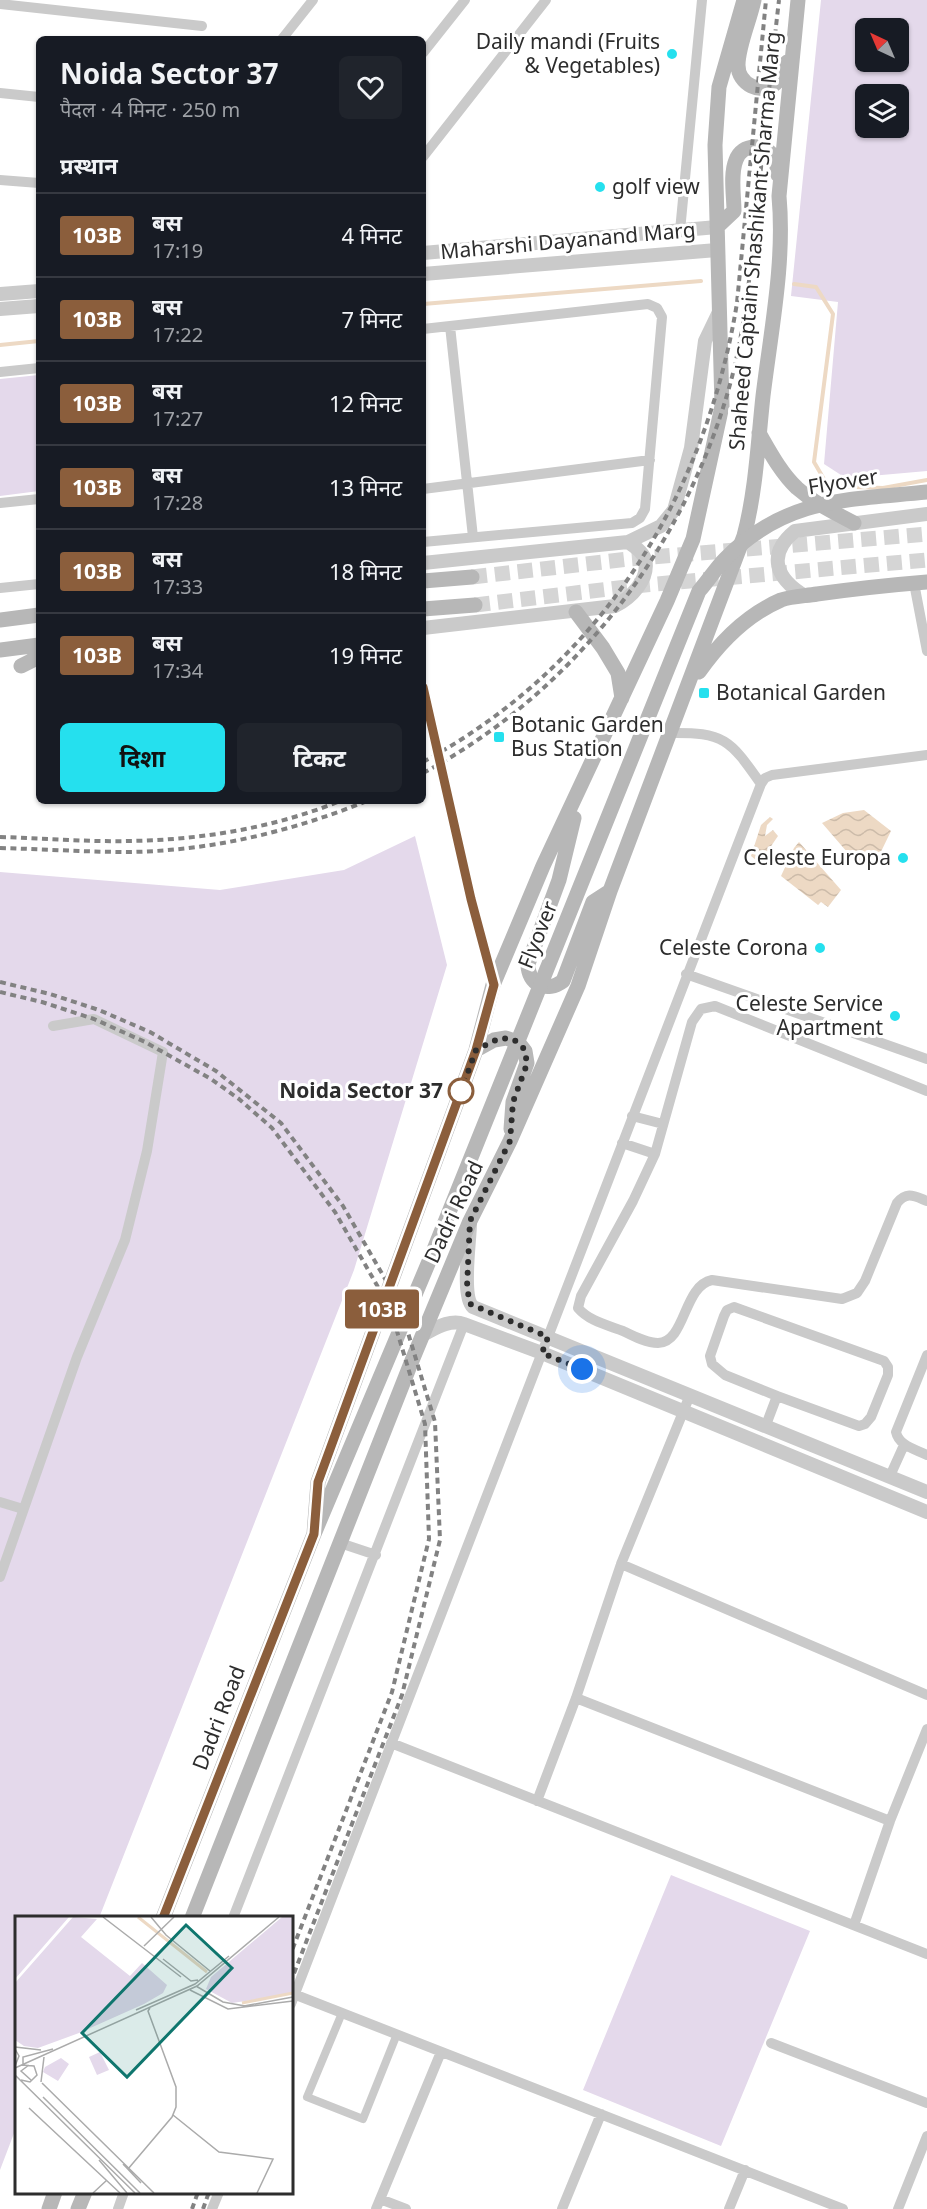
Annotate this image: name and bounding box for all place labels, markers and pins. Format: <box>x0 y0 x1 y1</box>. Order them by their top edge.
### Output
place label: Daily mandi (Fruits & Vegetables) <box>476 27 660 79</box>
marker: Daily mandi (Fruits & Vegetables) <box>665 47 679 61</box>
place label: golf view <box>612 172 700 200</box>
marker: golf view <box>593 180 607 194</box>
place label: Botanical Garden <box>716 678 886 706</box>
marker: Botanical Garden <box>697 686 711 700</box>
place label: Botanic Garden Bus Station <box>511 710 664 762</box>
marker: Botanic Garden Bus Station <box>492 730 506 744</box>
place label: Celeste Europa <box>743 843 891 871</box>
marker: Celeste Europa <box>896 851 910 865</box>
place label: Celeste Corona <box>659 933 808 961</box>
marker: Celeste Corona <box>813 941 827 955</box>
place label: Celeste Service Apartment <box>736 989 883 1041</box>
marker: Celeste Service Apartment <box>888 1009 902 1023</box>
place label: Noida Sector 37 <box>279 1076 443 1104</box>
marker: Noida Sector 37 <box>448 1078 474 1104</box>

